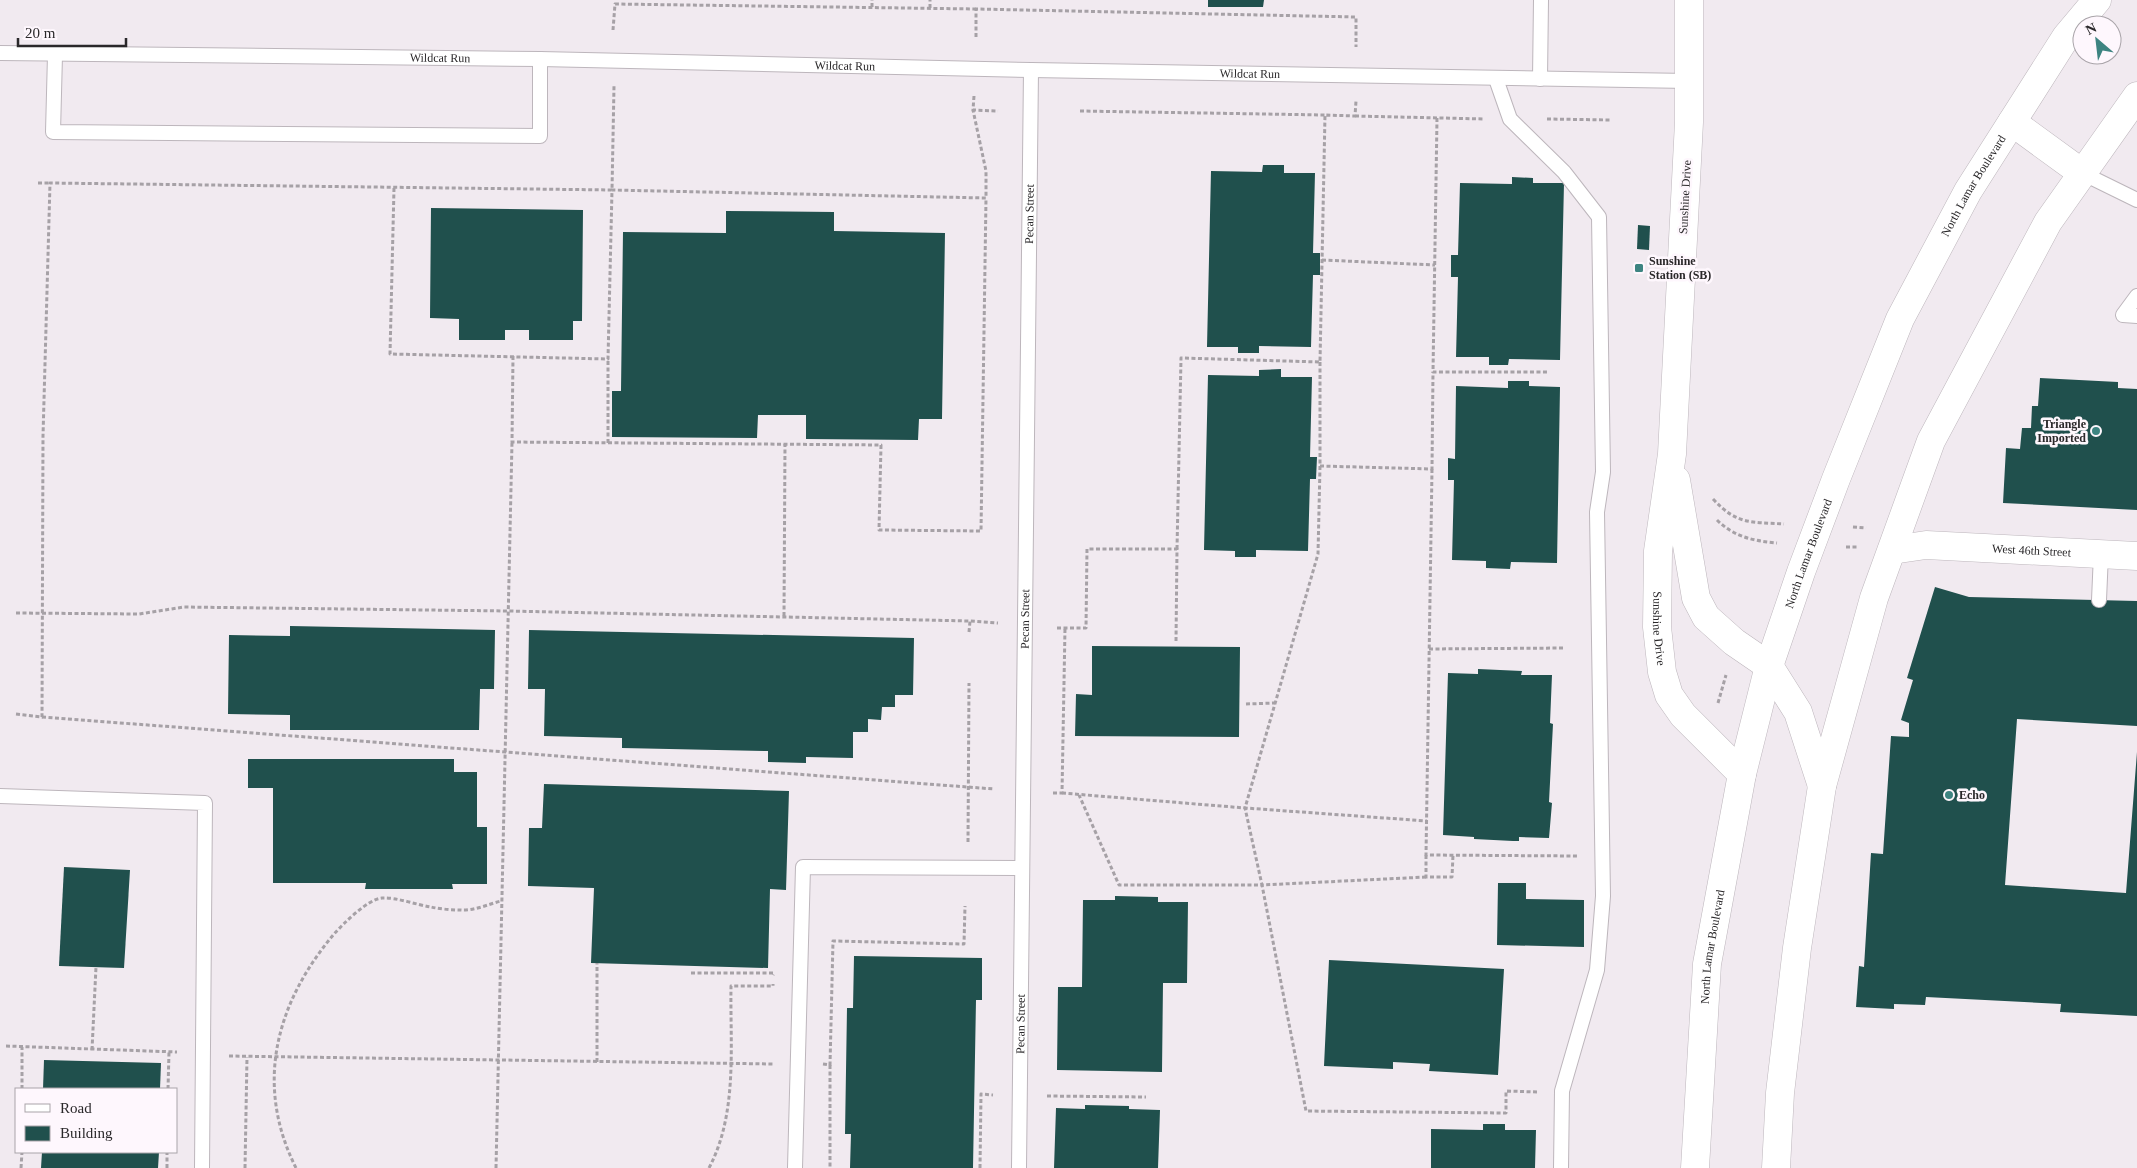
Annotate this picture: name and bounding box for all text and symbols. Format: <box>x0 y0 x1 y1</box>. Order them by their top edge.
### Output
scale bar <box>18 15 125 47</box>
north arrow <box>2072 15 2122 65</box>
text: N <box>2083 20 2099 38</box>
text: 20 m <box>25 25 56 41</box>
street label: Wildcat Run <box>410 51 470 65</box>
street label: Wildcat Run <box>814 58 875 74</box>
street label: Wildcat Run <box>1219 66 1280 81</box>
street label: North Lamar Boulevard <box>1938 133 2009 239</box>
street label: Sunshine Drive <box>1676 160 1694 234</box>
street label: Pecan Street <box>1022 183 1037 244</box>
place label: Sunshine Station (SB) <box>1649 254 1711 282</box>
marker: Sunshine Station (SB) <box>1633 262 1645 274</box>
place label: Triangle Imported <box>2037 417 2087 445</box>
marker: Triangle Imported <box>2090 425 2102 437</box>
street label: North Lamar Boulevard <box>1782 497 1835 610</box>
street label: West 46th Street <box>1992 541 2072 560</box>
street label: Pecan Street <box>1018 588 1032 649</box>
street label: Sunshine Drive <box>1650 591 1668 666</box>
place label: Echo <box>1959 788 1985 802</box>
marker: Echo <box>1943 789 1955 801</box>
street label: North Lamar Boulevard <box>1698 889 1728 1004</box>
street label: Pecan Street <box>1013 993 1028 1054</box>
legend <box>15 1088 178 1153</box>
text: Road <box>60 1100 92 1116</box>
text: Building <box>60 1125 113 1141</box>

